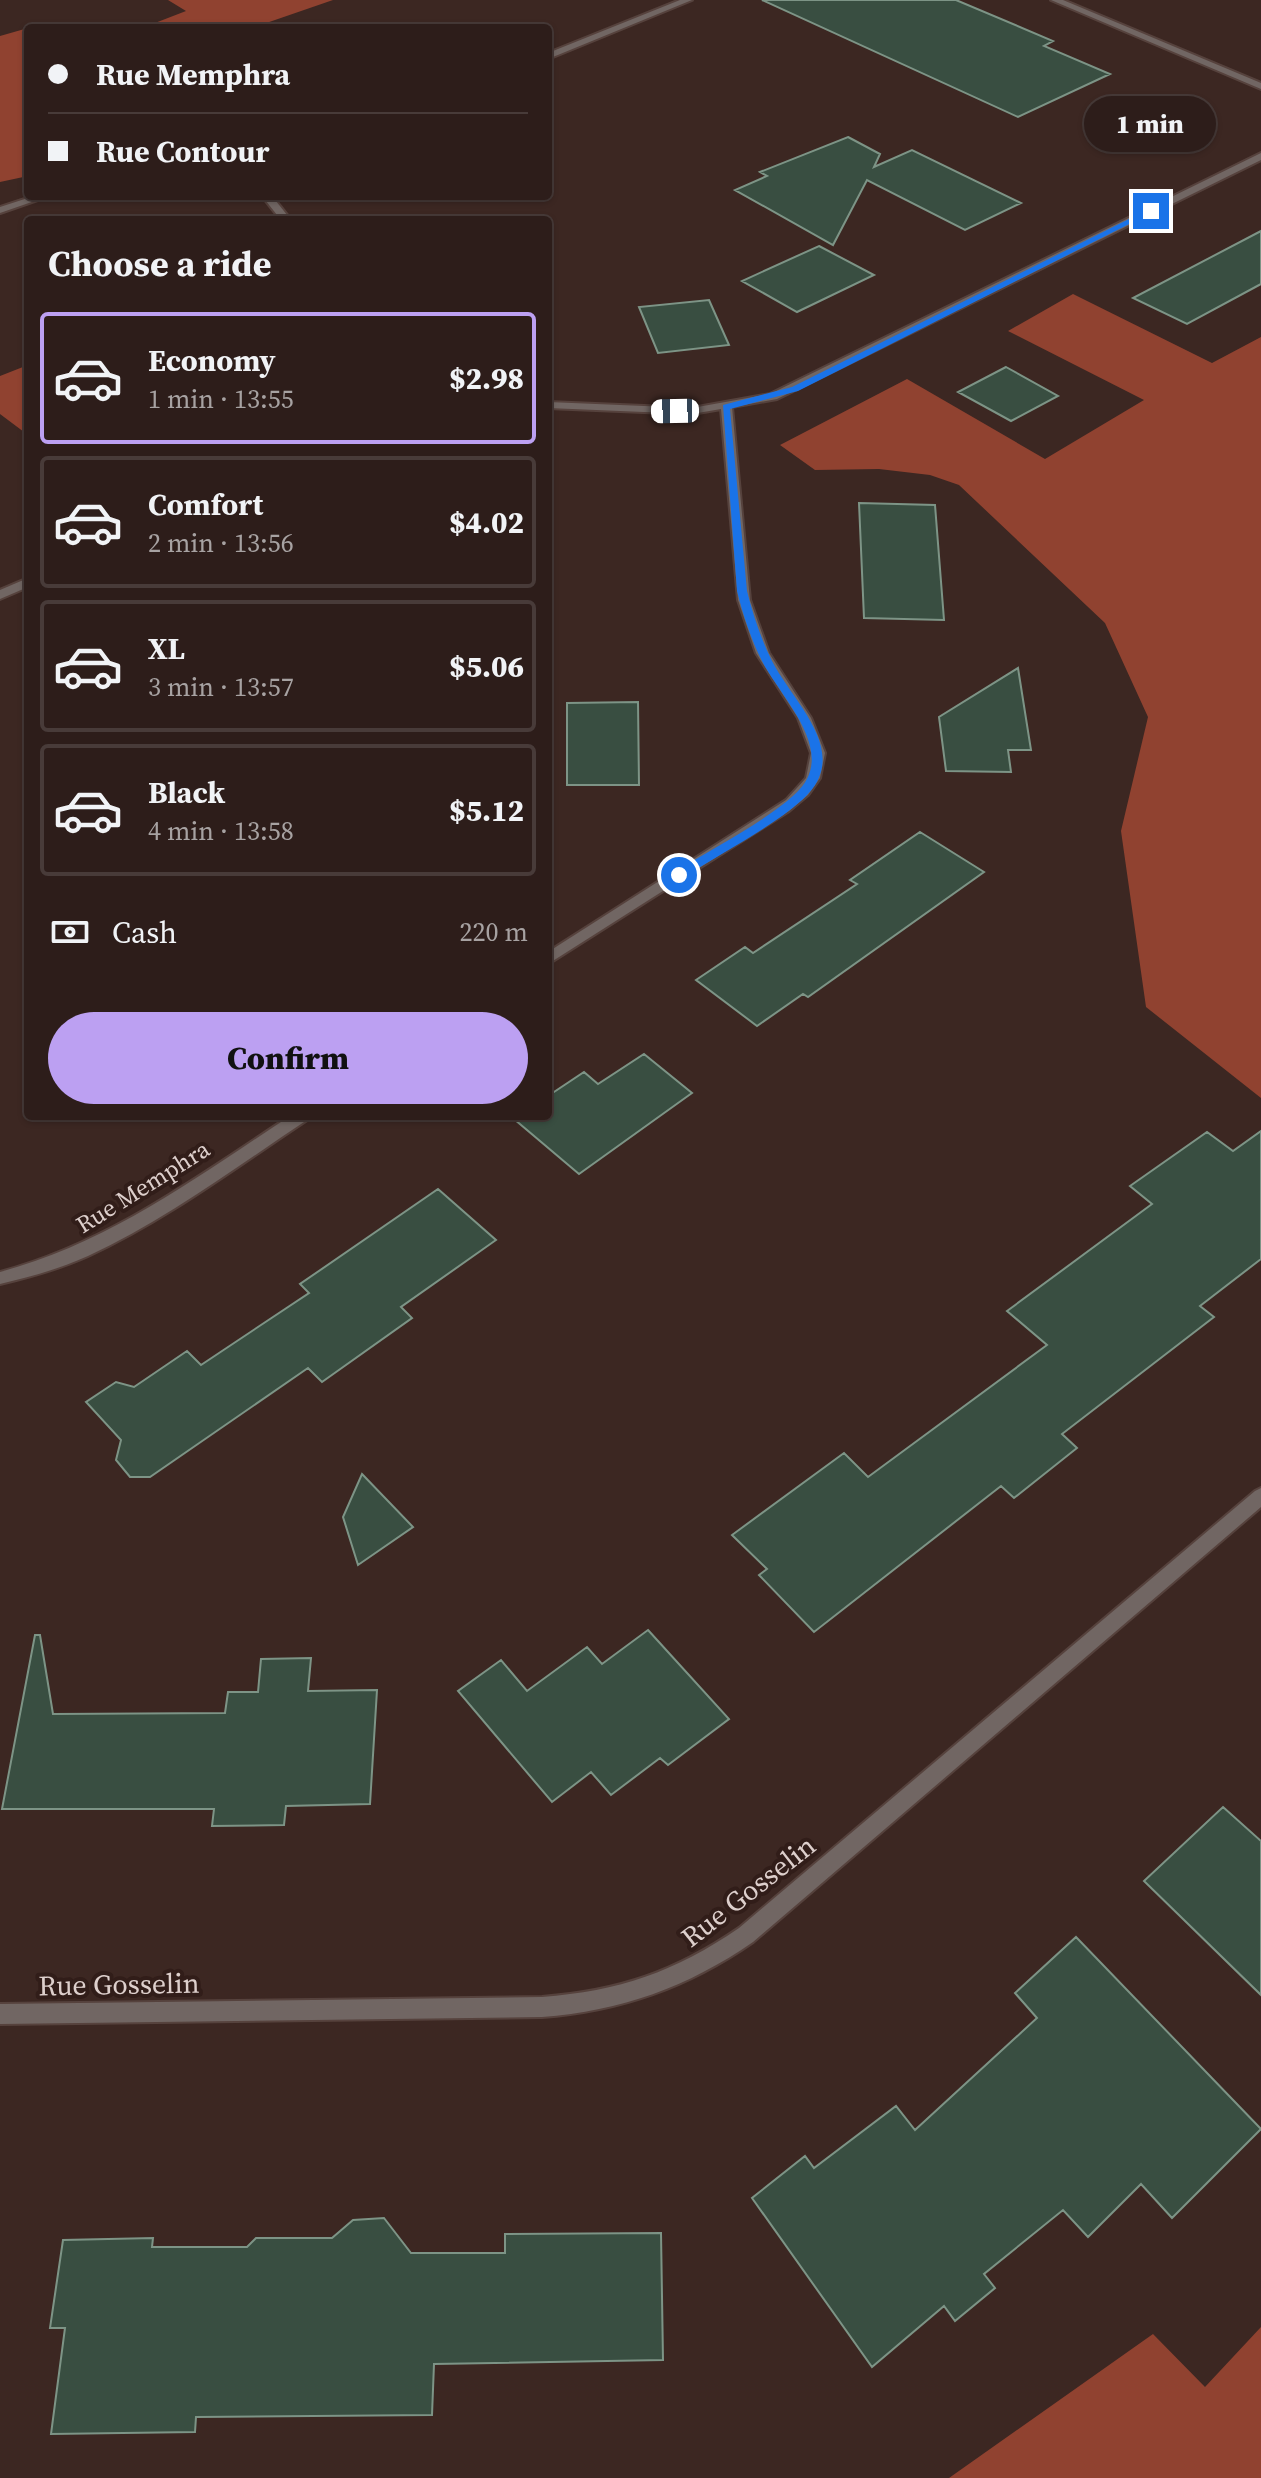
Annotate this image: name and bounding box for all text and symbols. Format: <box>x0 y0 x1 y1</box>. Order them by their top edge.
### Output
text: Rue Memphra <box>96 54 290 95</box>
callout: 1 min <box>1085 95 1217 151</box>
text: 1 min <box>1116 106 1184 142</box>
text: Rue Contour <box>96 131 270 172</box>
route end <box>1133 193 1169 229</box>
text: Choose a ride <box>48 239 271 288</box>
text: Economy <box>148 340 276 381</box>
icon: car <box>52 342 124 414</box>
text: $2.98 <box>449 358 524 399</box>
text: 1 min · 13:55 <box>148 381 294 417</box>
car <box>651 399 699 423</box>
text: Comfort <box>148 484 263 525</box>
icon: car <box>52 486 124 558</box>
text: $4.02 <box>449 502 524 543</box>
text: 2 min · 13:56 <box>148 525 294 561</box>
text: XL <box>148 628 185 669</box>
icon: car <box>52 630 124 702</box>
text: $5.06 <box>449 646 524 687</box>
text: 3 min · 13:57 <box>148 669 294 705</box>
text: Black <box>148 772 225 813</box>
icon: car <box>52 774 124 846</box>
text: $5.12 <box>449 790 524 831</box>
text: 4 min · 13:58 <box>148 813 294 849</box>
route start <box>661 857 697 893</box>
icon: cash <box>48 910 92 954</box>
text: Cash <box>112 912 177 953</box>
text: 220 m <box>460 914 528 950</box>
button: Confirm <box>48 1012 528 1104</box>
street label: Rue Memphra <box>70 1132 217 1241</box>
street label: Rue Gosselin <box>673 1826 823 1956</box>
street label: Rue Gosselin <box>38 1964 200 2004</box>

